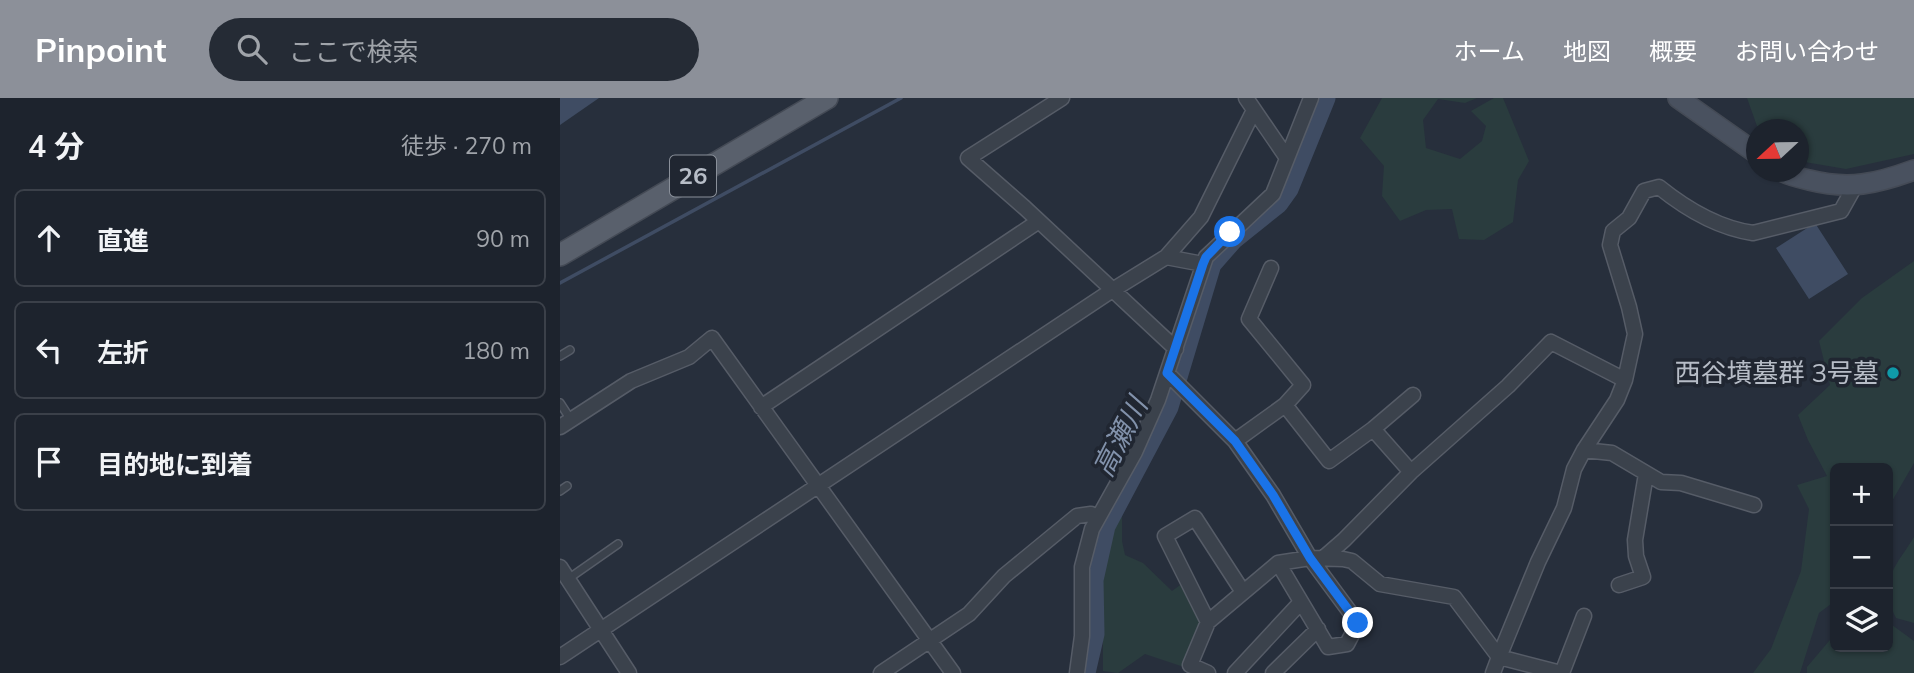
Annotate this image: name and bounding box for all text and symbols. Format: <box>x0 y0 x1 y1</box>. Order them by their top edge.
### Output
search box <box>209 18 699 81</box>
text: Pinpoint <box>35 29 167 70</box>
icon: search <box>233 30 271 68</box>
text: ここで検索 <box>289 35 419 68</box>
text: ホーム <box>1454 36 1525 66</box>
text: 地図 <box>1563 36 1611 66</box>
text: 概要 <box>1649 36 1697 66</box>
text: お問い合わせ <box>1735 36 1879 66</box>
north arrow <box>1746 119 1809 182</box>
text: 4 分 <box>28 127 84 165</box>
text: 徒歩 · 270 m <box>401 131 532 160</box>
road number: 26 <box>670 155 716 196</box>
route start <box>1214 216 1245 247</box>
icon: ahead <box>30 219 68 257</box>
text: 直進 <box>97 224 149 257</box>
text: 90 m <box>476 224 530 253</box>
icon: left <box>30 331 68 369</box>
text: 左折 <box>97 336 149 369</box>
text: 180 m <box>462 336 530 365</box>
place label: 西谷墳墓群 3号墓 <box>1675 356 1879 389</box>
marker: 西谷墳墓群 3号墓 <box>1885 365 1901 381</box>
water label: 高瀬川 <box>1085 389 1156 482</box>
icon: arrive <box>30 443 68 481</box>
text: 目的地に到着 <box>97 448 253 481</box>
map controls <box>1830 463 1893 652</box>
button: + <box>1830 463 1893 526</box>
button: − <box>1830 526 1893 589</box>
button: layers <box>1830 589 1893 652</box>
route end <box>1342 607 1373 638</box>

